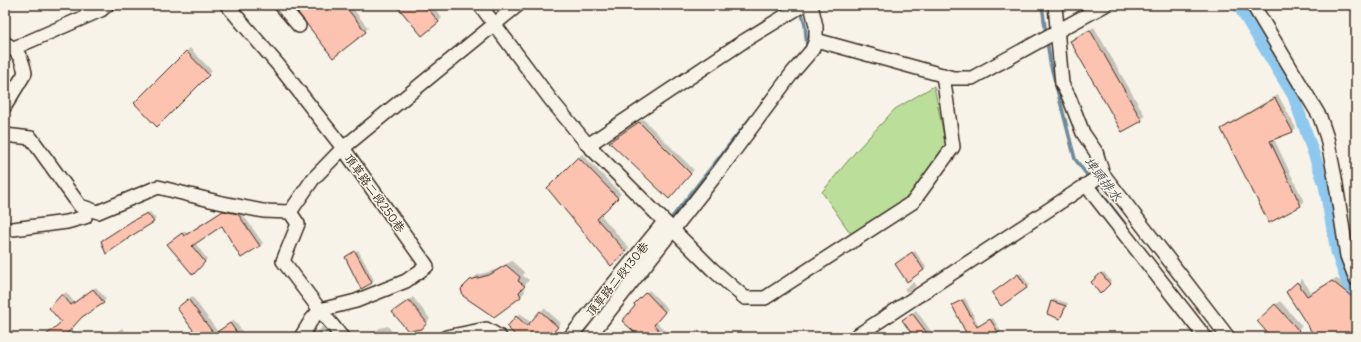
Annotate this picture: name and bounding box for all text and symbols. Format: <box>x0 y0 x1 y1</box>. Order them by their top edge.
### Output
street label: 頂草路二段250巷 <box>341 151 409 235</box>
water label: 埤頭排水 <box>1080 153 1126 206</box>
street label: 頂草路二段130巷 <box>582 239 652 319</box>

